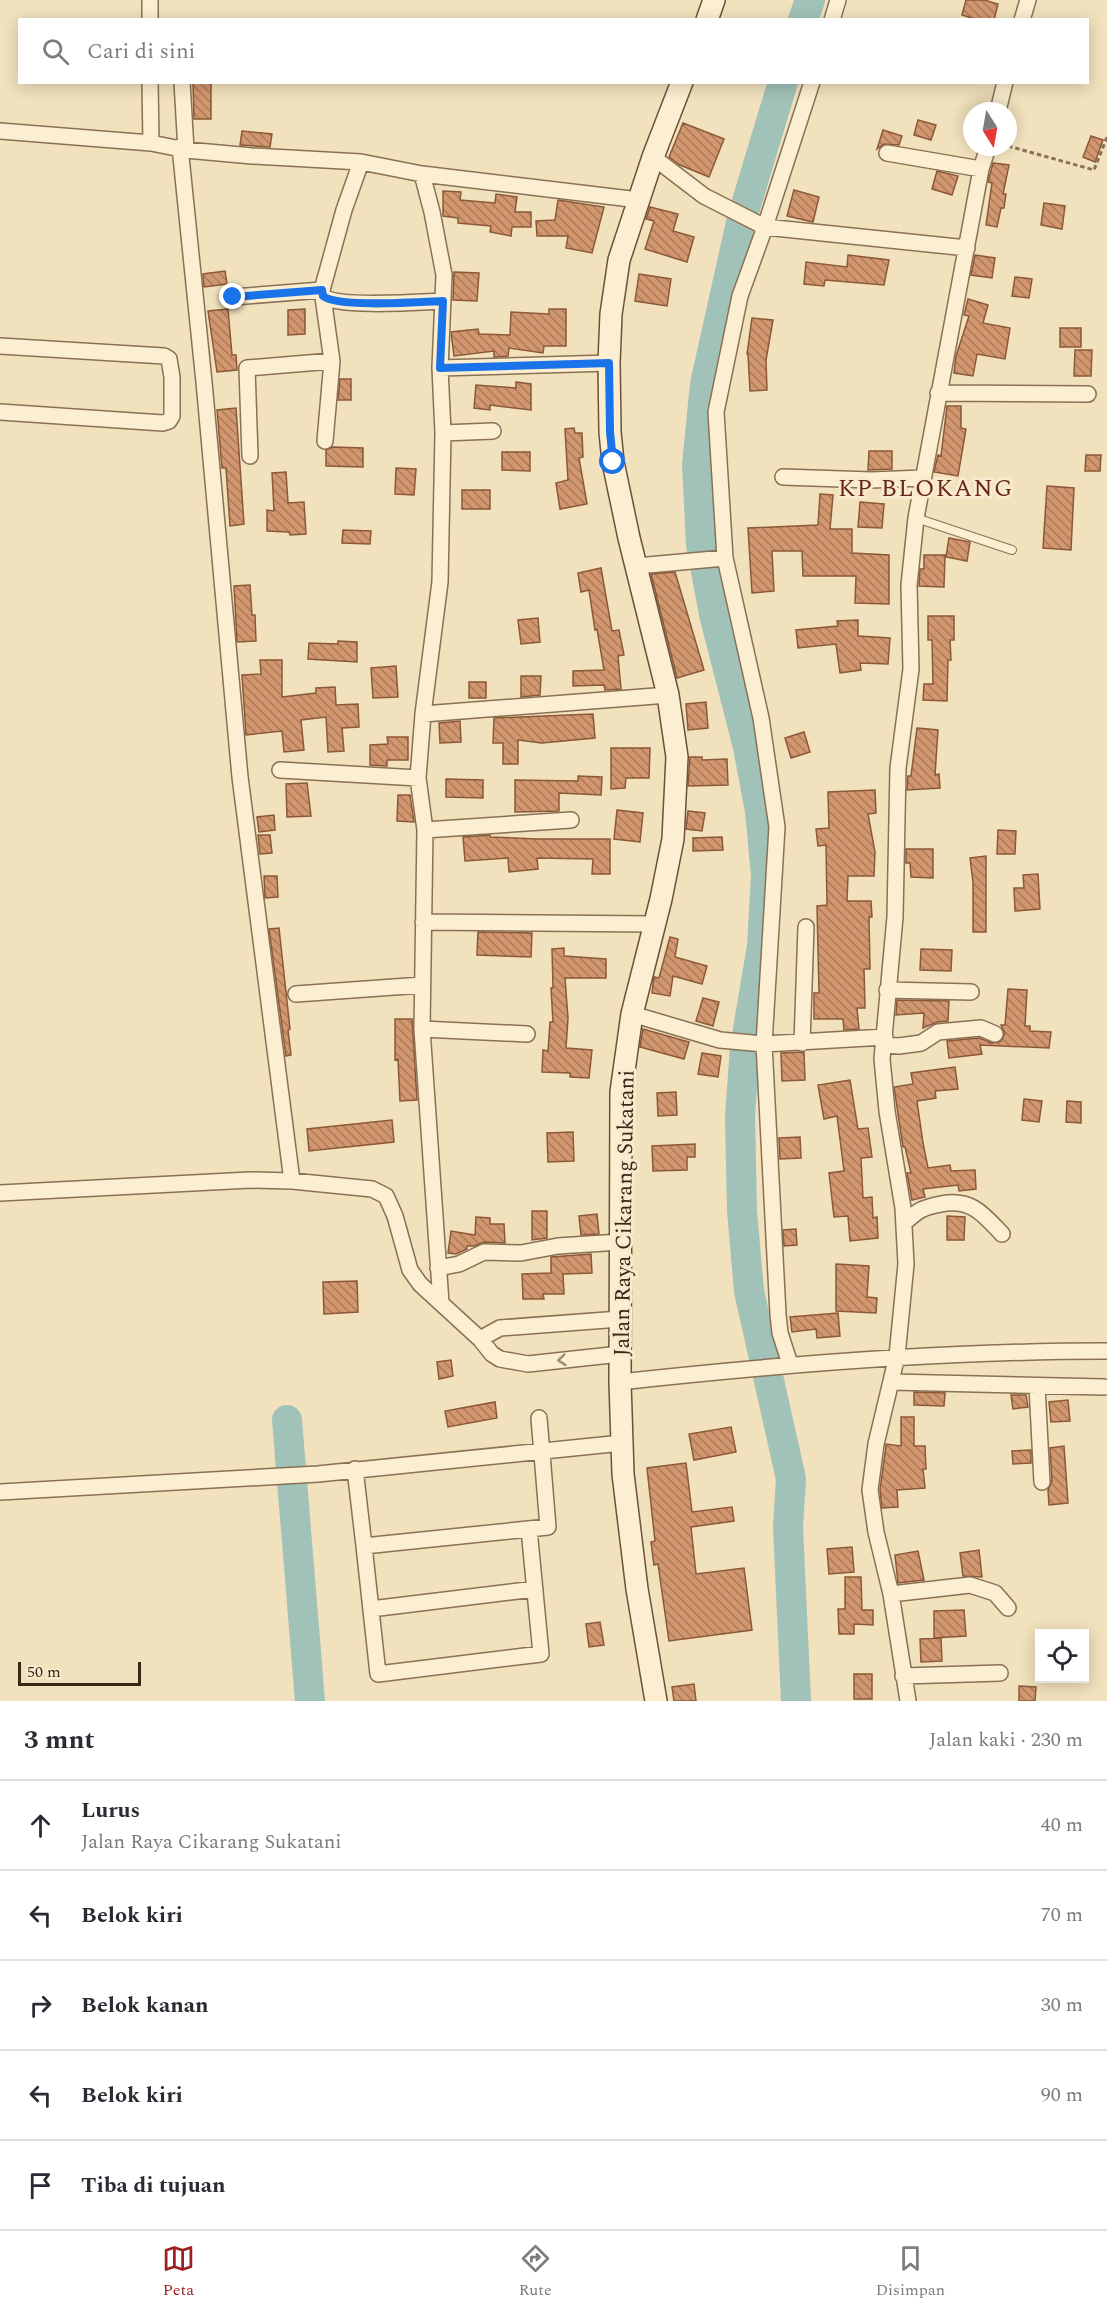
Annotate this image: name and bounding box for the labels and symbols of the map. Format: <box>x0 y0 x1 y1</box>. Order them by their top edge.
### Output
north arrow <box>963 102 1017 156</box>
route end <box>219 283 245 309</box>
route start <box>599 448 625 474</box>
district label: KP BLOKANG <box>838 471 1014 507</box>
street label: Jalan Raya Cikarang Sukatani <box>606 1069 643 1357</box>
one-way arrow <box>558 1354 567 1366</box>
scale bar <box>18 1659 141 1686</box>

